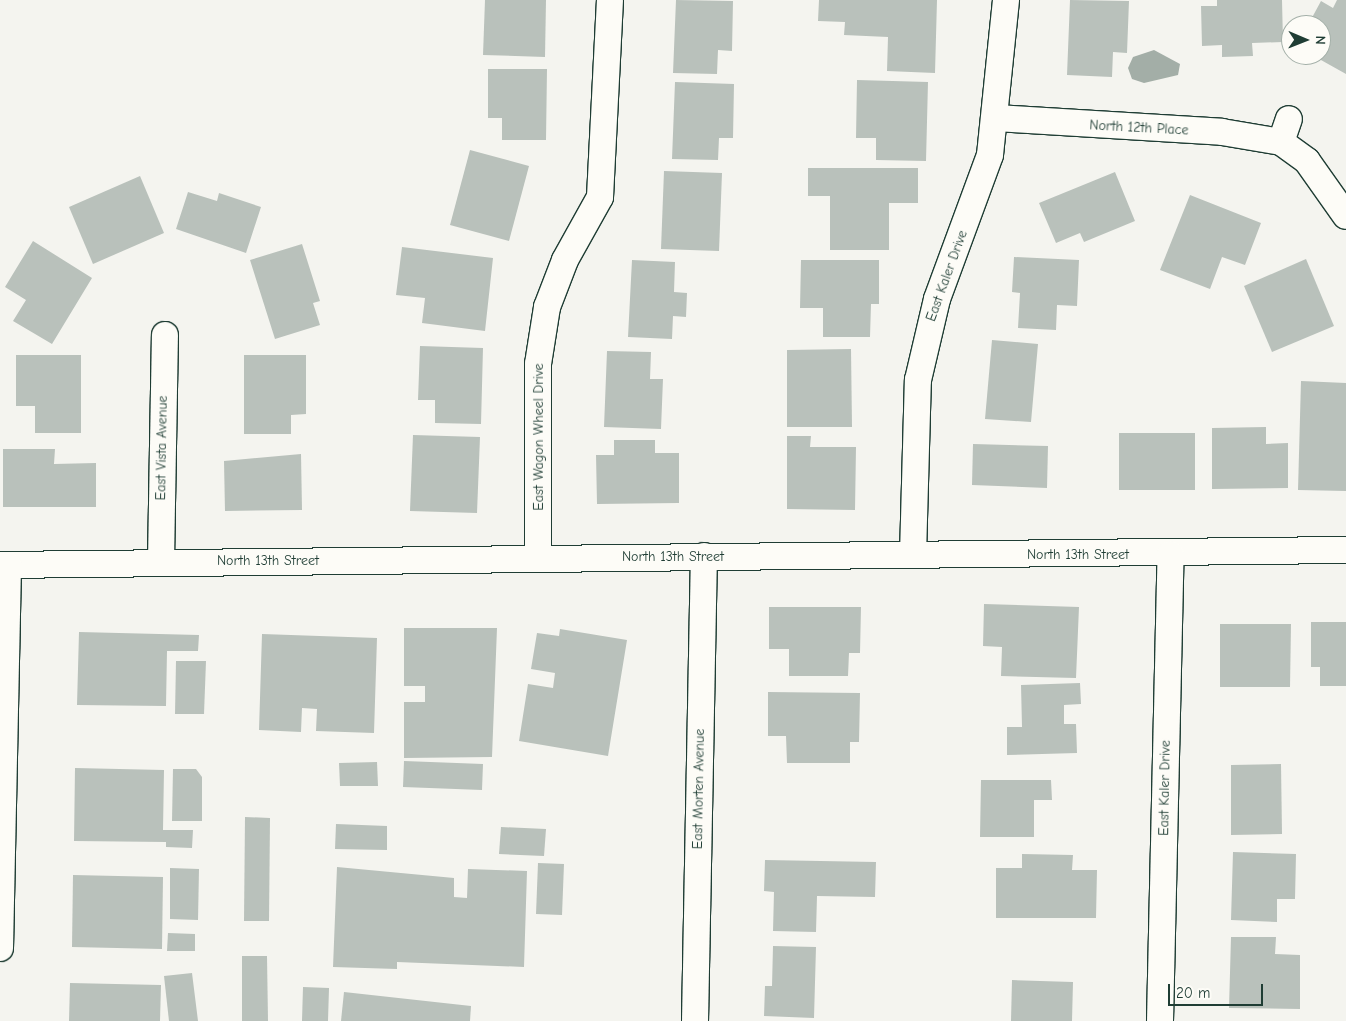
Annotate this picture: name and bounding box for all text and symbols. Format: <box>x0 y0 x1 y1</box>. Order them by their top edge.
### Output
north arrow <box>1281 15 1331 65</box>
text: N <box>1312 36 1329 45</box>
street label: North 12th Place <box>1089 117 1189 139</box>
street label: East Kaler Drive <box>923 228 971 324</box>
street label: East Wagon Wheel Drive <box>531 363 547 511</box>
street label: East Vista Avenue <box>153 395 171 501</box>
street label: North 13th Street <box>1027 547 1129 563</box>
street label: North 13th Street <box>622 549 724 565</box>
street label: North 13th Street <box>217 553 319 569</box>
street label: East Morten Avenue <box>690 729 708 849</box>
street label: East Kaler Drive <box>1156 740 1174 836</box>
scale bar <box>1171 974 1266 1006</box>
text: 20 m <box>1176 984 1210 1002</box>

